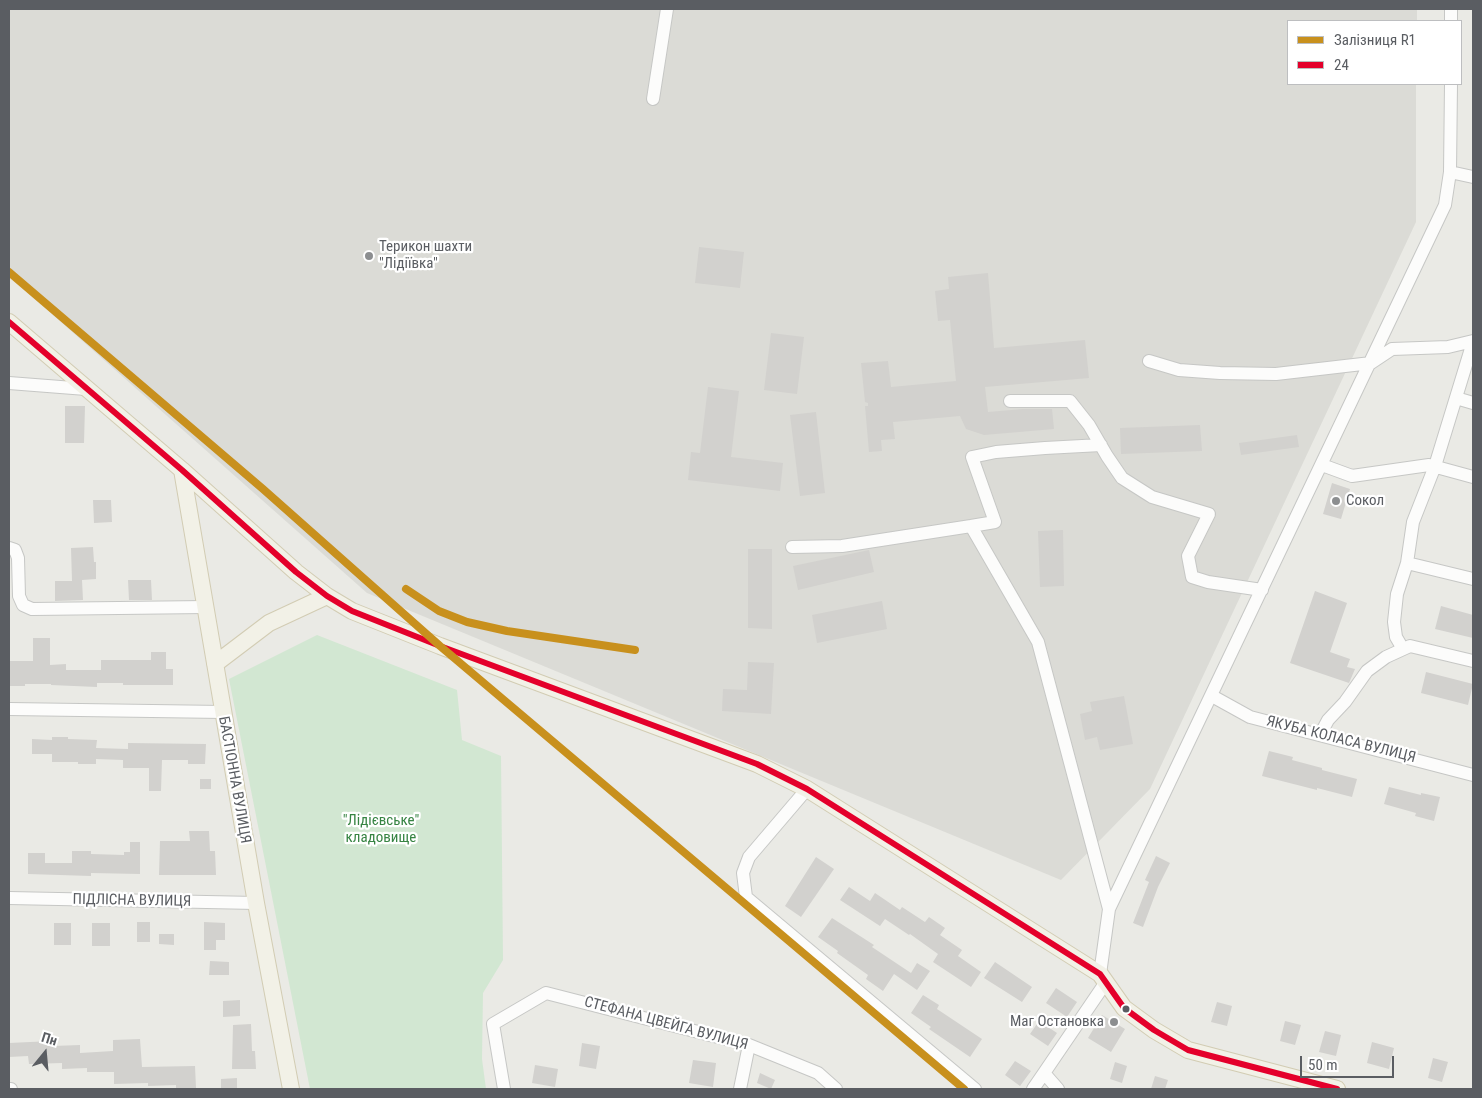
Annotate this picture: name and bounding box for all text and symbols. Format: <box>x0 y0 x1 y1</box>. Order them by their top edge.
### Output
legend <box>1287 20 1462 85</box>
text: Залізниця R1 <box>1334 31 1416 49</box>
text: 24 <box>1334 56 1349 74</box>
place label: Терикон шахти "Лідіївка" <box>379 238 472 273</box>
marker: Терикон шахти "Лідіївка" <box>363 250 375 262</box>
place label: Сокол <box>1346 492 1384 510</box>
marker: Сокол <box>1330 495 1342 507</box>
street label: ЯКУБА КОЛАСА ВУЛИЦЯ <box>1264 713 1418 767</box>
street label: БАСТІОННА ВУЛИЦЯ <box>214 715 254 845</box>
park label: "Лідієвське" кладовище <box>343 812 419 847</box>
street label: ПІДЛІСНА ВУЛИЦЯ <box>72 891 192 911</box>
street label: СТЕФАНА ЦВЕЙГА ВУЛИЦЯ <box>582 993 750 1055</box>
unlabelled marker <box>1121 1004 1131 1014</box>
place label: Маг Остановка <box>1010 1013 1104 1031</box>
marker: Маг Остановка <box>1108 1016 1120 1028</box>
north arrow <box>20 1028 70 1078</box>
text: Пн <box>40 1029 59 1049</box>
scale bar <box>1302 1046 1396 1078</box>
text: 50 m <box>1308 1056 1338 1074</box>

